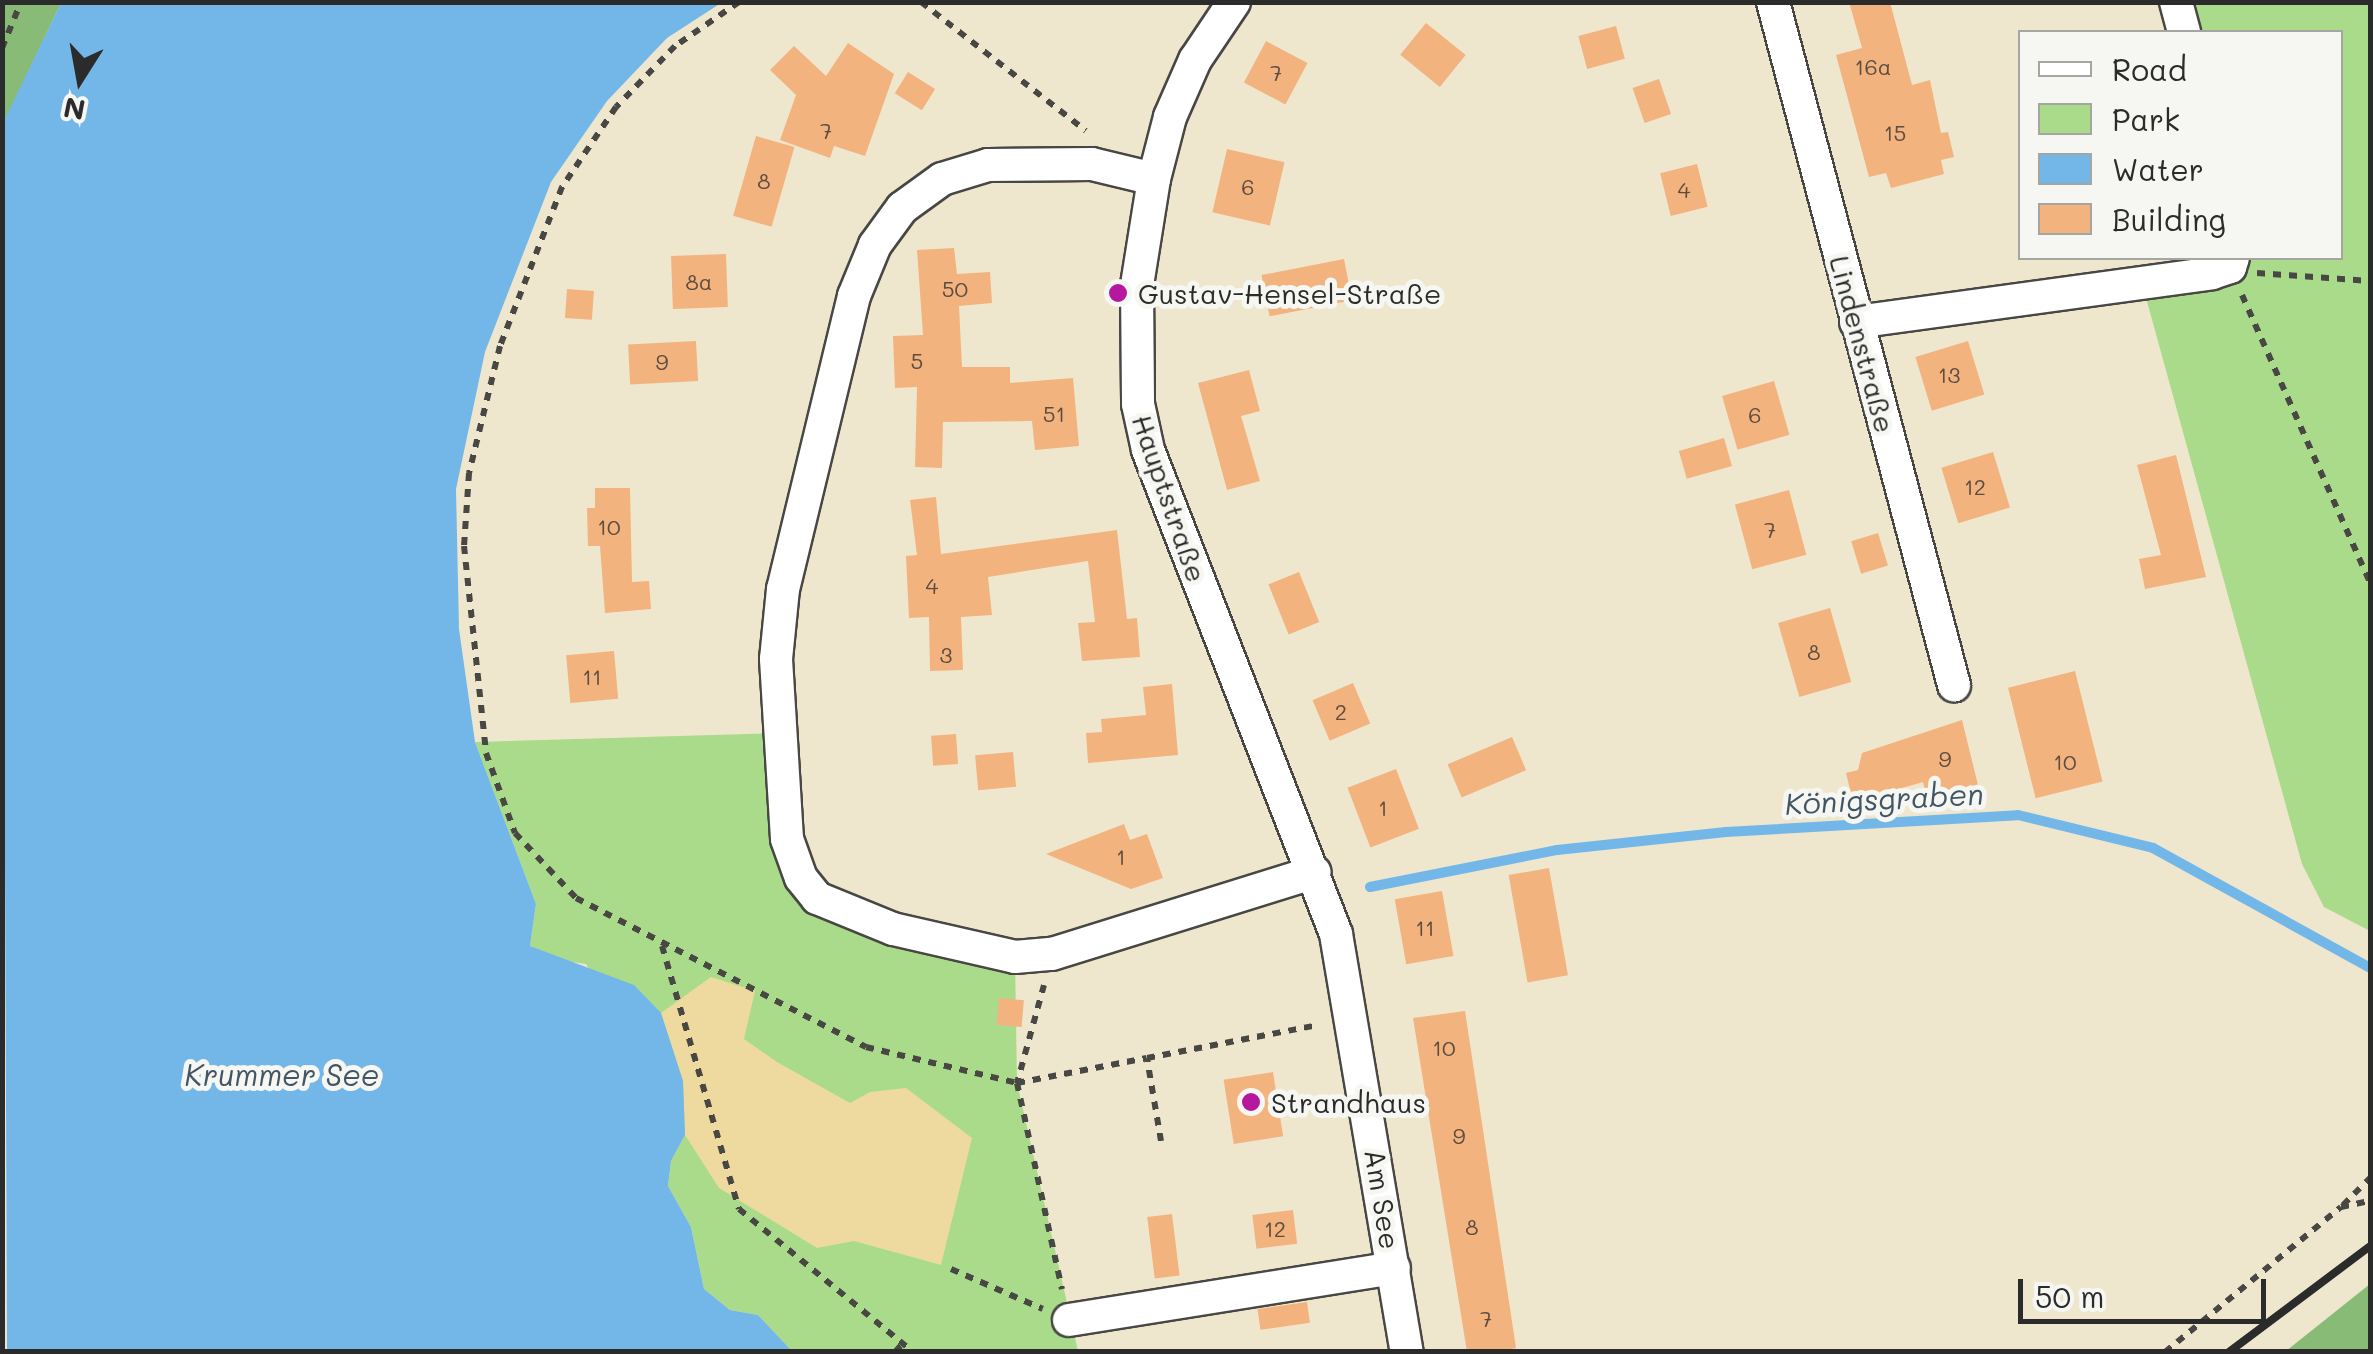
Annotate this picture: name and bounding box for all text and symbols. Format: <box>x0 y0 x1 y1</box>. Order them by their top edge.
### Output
north arrow <box>30 30 130 130</box>
legend <box>2018 30 2343 260</box>
text: Road <box>2112 49 2187 89</box>
house number: 16a <box>1855 54 1891 80</box>
house number: 7 <box>1270 60 1282 86</box>
text: N <box>60 90 88 129</box>
text: Park <box>2112 99 2180 139</box>
house number: 7 <box>820 118 832 144</box>
house number: 15 <box>1884 120 1906 146</box>
text: Water <box>2112 149 2204 189</box>
house number: 8 <box>757 168 771 194</box>
house number: 6 <box>1241 174 1255 200</box>
house number: 4 <box>1678 177 1690 203</box>
text: Building <box>2112 199 2226 239</box>
street label: Lindenstraße <box>1823 252 1903 436</box>
house number: 8a <box>685 269 713 295</box>
house number: 50 <box>942 276 968 302</box>
place label: Gustav-Hensel-Straße <box>1138 276 1441 310</box>
marker: Gustav-Hensel-Straße <box>1107 282 1129 304</box>
house number: 5 <box>911 348 923 374</box>
house number: 9 <box>655 349 669 375</box>
house number: 13 <box>1938 362 1960 388</box>
house number: 51 <box>1043 401 1065 427</box>
house number: 6 <box>1748 402 1762 428</box>
street label: Hauptstraße <box>1126 410 1214 586</box>
house number: 12 <box>1964 474 1986 500</box>
house number: 10 <box>597 514 621 540</box>
house number: 7 <box>1764 517 1776 543</box>
house number: 4 <box>926 573 938 599</box>
house number: 8 <box>1807 639 1821 665</box>
house number: 3 <box>940 642 952 668</box>
house number: 11 <box>582 664 602 690</box>
house number: 2 <box>1335 699 1347 725</box>
house number: 9 <box>1938 746 1952 772</box>
house number: 10 <box>2053 749 2077 775</box>
water label: Königsgraben <box>1784 775 1984 821</box>
house number: 1 <box>1378 795 1388 821</box>
house number: 1 <box>1116 844 1126 870</box>
house number: 11 <box>1415 915 1435 941</box>
house number: 10 <box>1432 1035 1456 1061</box>
water label: Krummer See <box>185 1056 379 1092</box>
place label: Strandhaus <box>1271 1085 1426 1119</box>
marker: Strandhaus <box>1240 1091 1262 1113</box>
house number: 9 <box>1452 1123 1466 1149</box>
street label: Am See <box>1359 1146 1407 1252</box>
house number: 8 <box>1465 1214 1479 1240</box>
house number: 12 <box>1264 1216 1286 1242</box>
scale bar <box>2023 1259 2270 1321</box>
text: 50 m <box>2035 1276 2105 1316</box>
house number: 7 <box>1480 1306 1492 1332</box>

